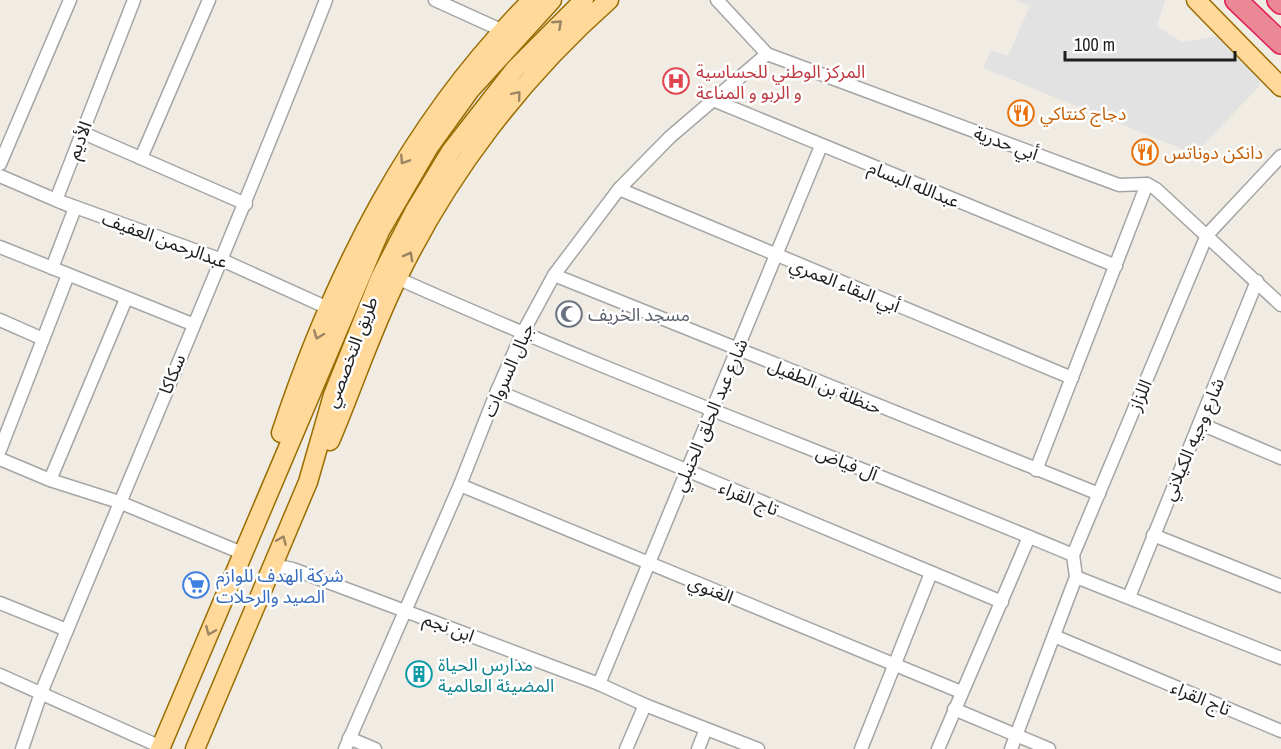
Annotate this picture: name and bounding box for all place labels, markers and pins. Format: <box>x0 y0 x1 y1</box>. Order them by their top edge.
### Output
place label: المركز الوطني للحساسية و الربو و المناعة <box>696 59 865 105</box>
hospital icon: المركز الوطني للحساسية و الربو و المناعة <box>661 66 691 96</box>
restaurant icon: دجاج كنتاكي <box>1006 98 1036 128</box>
place label: دجاج كنتاكي <box>1040 101 1126 127</box>
restaurant icon: دانكن دوناتس <box>1130 137 1160 167</box>
place label: دانكن دوناتس <box>1164 140 1263 165</box>
mosque icon: مسجد الخريف <box>554 299 584 329</box>
place label: مسجد الخريف <box>588 302 690 327</box>
place label: شركة الهدف للوازم الصيد والرحلات <box>216 563 344 609</box>
supermarket icon: شركة الهدف للوازم الصيد والرحلات <box>181 570 211 600</box>
place label: مدارس الحياة المضيئة العالمية <box>438 652 554 698</box>
building icon: مدارس الحياة المضيئة العالمية <box>404 659 434 689</box>

